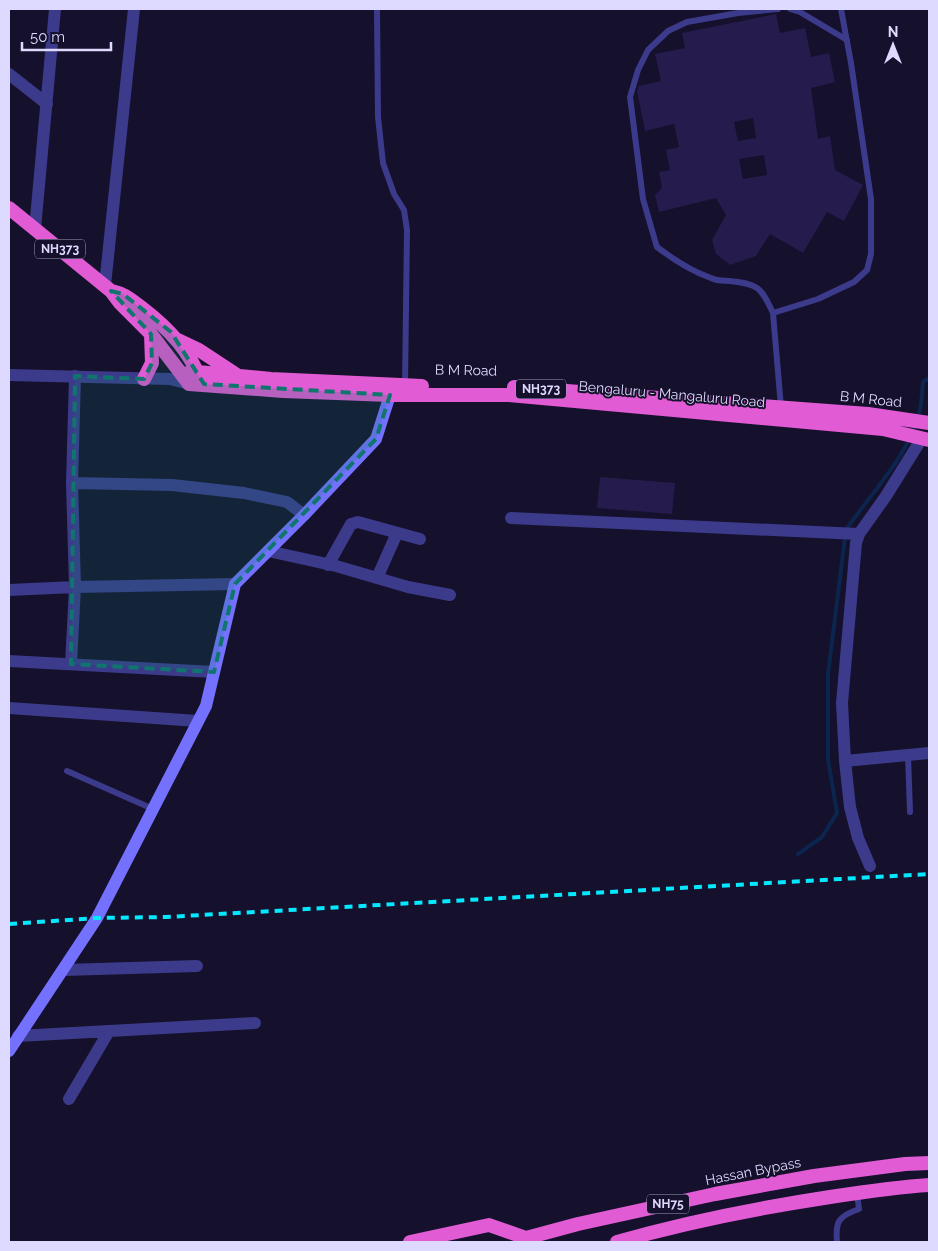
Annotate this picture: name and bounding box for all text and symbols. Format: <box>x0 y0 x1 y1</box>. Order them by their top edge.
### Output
scale bar <box>22 20 111 52</box>
north arrow <box>868 20 918 70</box>
text: N <box>888 24 898 40</box>
text: 50 m <box>30 28 65 46</box>
road number: NH373 <box>35 240 85 258</box>
street label: B M Road <box>435 361 497 379</box>
street label: Bengaluru - Mangaluru Road <box>578 378 766 410</box>
road number: NH373 <box>516 379 566 398</box>
street label: B M Road <box>839 388 903 410</box>
street label: Hassan Bypass <box>704 1154 803 1188</box>
road number: NH75 <box>647 1194 689 1214</box>

